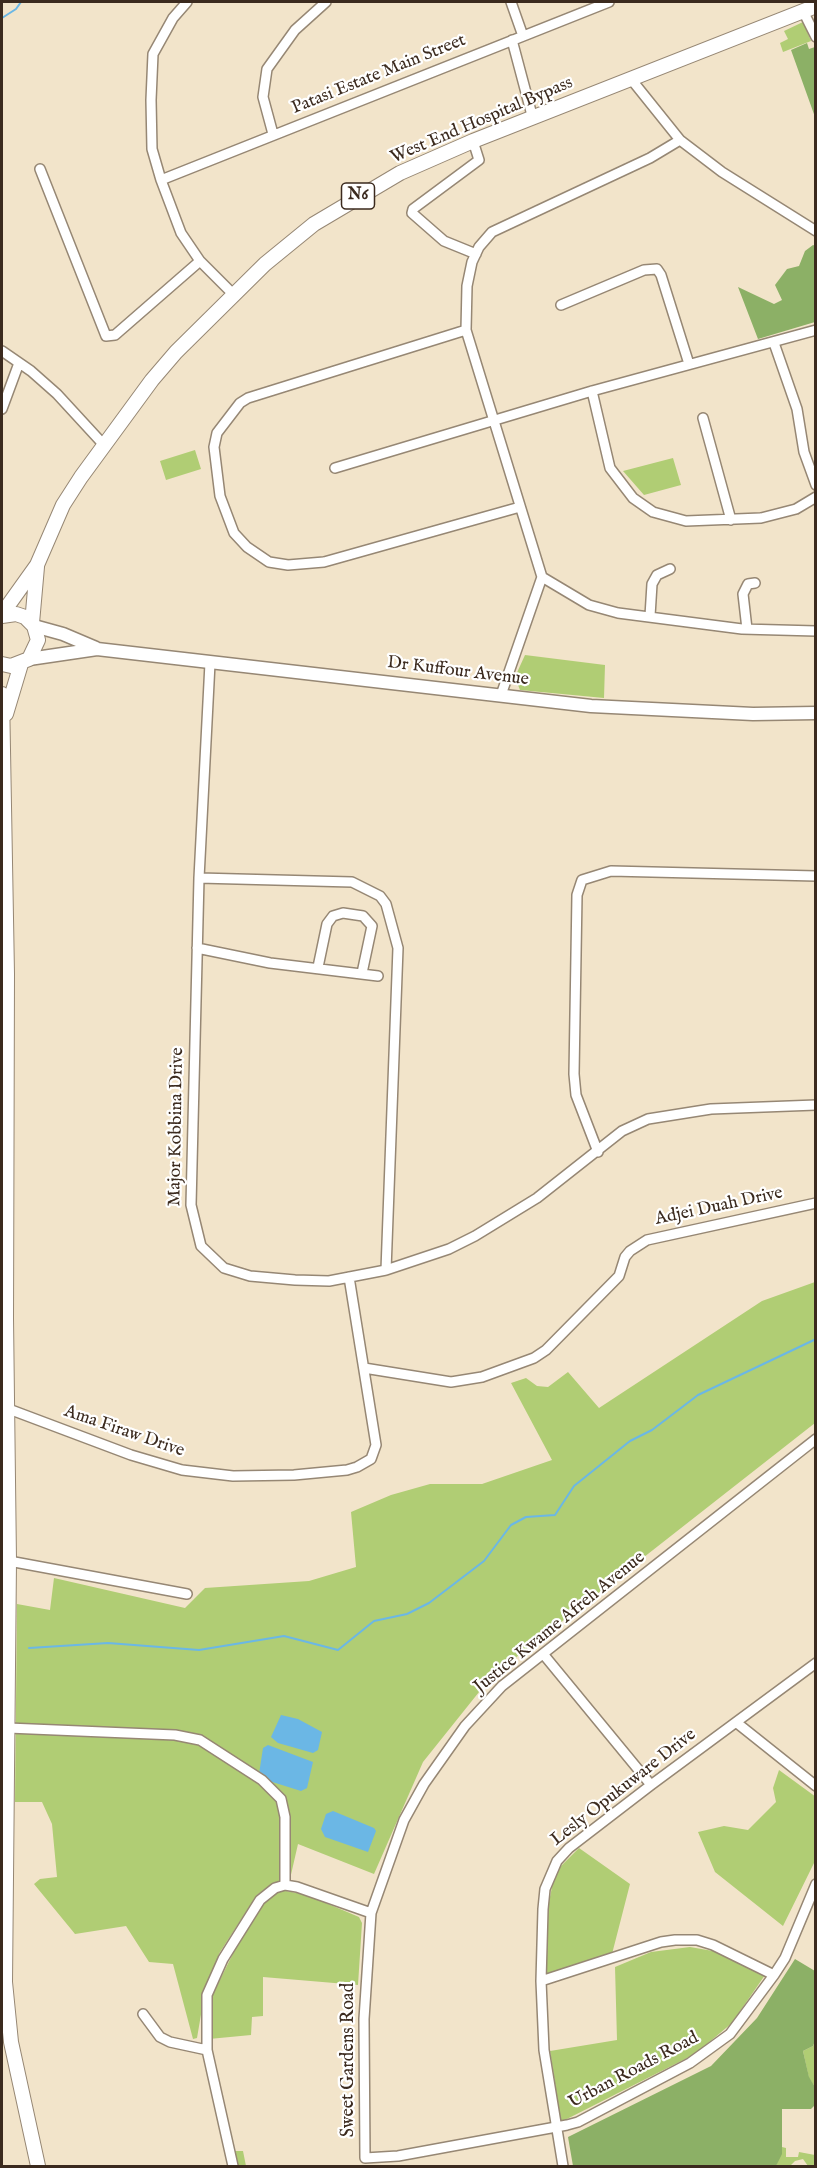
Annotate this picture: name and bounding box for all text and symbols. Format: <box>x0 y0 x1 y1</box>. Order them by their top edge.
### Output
street label: Patasi Estate Main Street <box>289 30 469 120</box>
street label: West End Hospital Bypass <box>388 73 576 169</box>
road number: N6 <box>342 183 374 209</box>
street label: Dr Kuffour Avenue <box>386 653 530 691</box>
street label: Major Kobbina Drive <box>165 1047 189 1207</box>
street label: Adjei Duah Drive <box>653 1183 785 1231</box>
street label: Ama Firaw Drive <box>61 1401 187 1463</box>
street label: Justice Kwame Afreh Avenue <box>470 1547 650 1699</box>
street label: Lesly Opukuware Drive <box>547 1725 701 1851</box>
street label: Sweet Gardens Road <box>338 1983 360 2137</box>
street label: Urban Roads Road <box>565 2028 703 2114</box>

